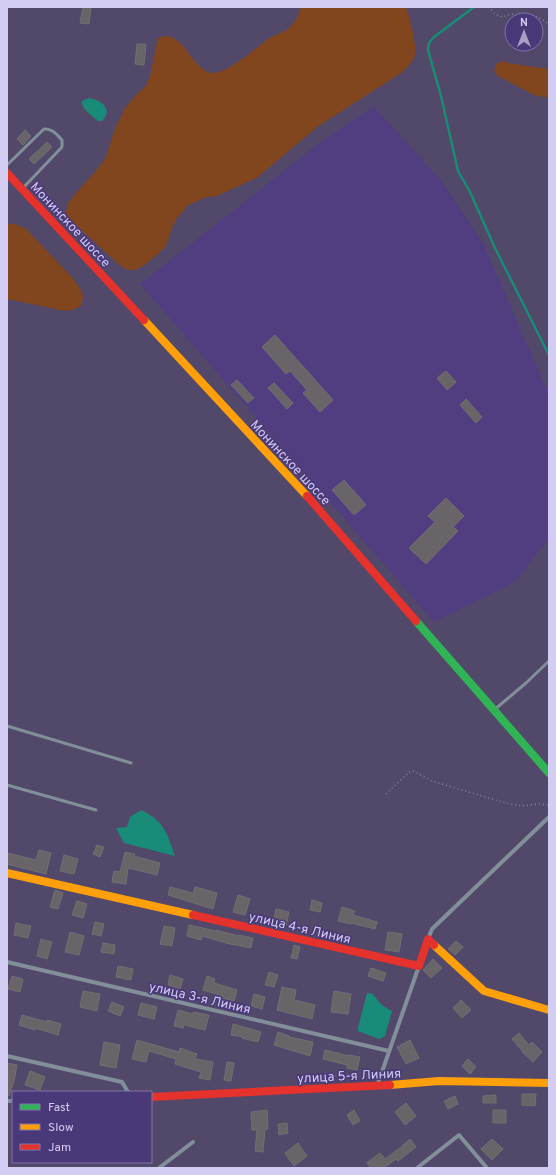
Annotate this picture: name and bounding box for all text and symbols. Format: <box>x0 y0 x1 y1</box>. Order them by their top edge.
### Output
north arrow <box>504 12 544 52</box>
text: N <box>520 16 528 30</box>
street label: Монинское шоссе <box>26 180 113 271</box>
street label: Монинское шоссе <box>246 418 333 509</box>
street label: улица 4-я Линия <box>247 909 352 948</box>
street label: улица 3-я Линия <box>147 979 252 1018</box>
street label: улица 5-я Линия <box>297 1066 402 1088</box>
legend <box>12 1091 152 1163</box>
text: Fast <box>48 1100 70 1116</box>
text: Slow <box>48 1120 74 1136</box>
text: Jam <box>48 1140 71 1156</box>

